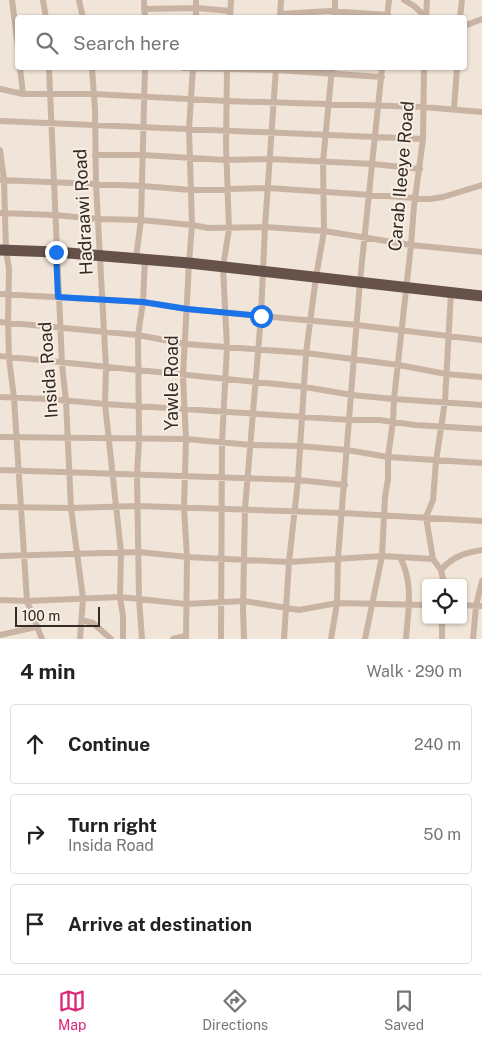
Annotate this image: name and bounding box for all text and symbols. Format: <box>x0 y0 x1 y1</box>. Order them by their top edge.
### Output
search box <box>15 15 467 70</box>
icon: search <box>33 29 61 57</box>
text: Search here <box>73 32 180 54</box>
street label: Carab Ileeye Road <box>384 100 418 252</box>
street label: Hadraawi Road <box>69 148 97 276</box>
route end <box>45 241 68 264</box>
route start <box>250 305 273 328</box>
street label: Insida Road <box>34 321 62 419</box>
street label: Yawle Road <box>161 335 182 431</box>
map controls <box>422 579 467 624</box>
button: locate <box>422 579 467 624</box>
scale bar <box>15 604 100 627</box>
text: 100 m <box>22 608 60 624</box>
text: 4 min <box>20 659 75 684</box>
text: Walk · 290 m <box>367 662 462 681</box>
icon: ahead <box>21 730 49 758</box>
text: Continue <box>68 733 150 755</box>
text: 240 m <box>414 735 461 754</box>
text: Turn right <box>68 814 157 836</box>
icon: right <box>21 820 49 848</box>
text: 50 m <box>423 825 461 844</box>
text: Insida Road <box>68 836 154 855</box>
icon: arrive <box>21 910 49 938</box>
text: Arrive at destination <box>68 913 252 935</box>
tab: Map <box>58 987 86 1033</box>
tab: Directions <box>202 987 268 1033</box>
tab: Saved <box>384 987 424 1033</box>

